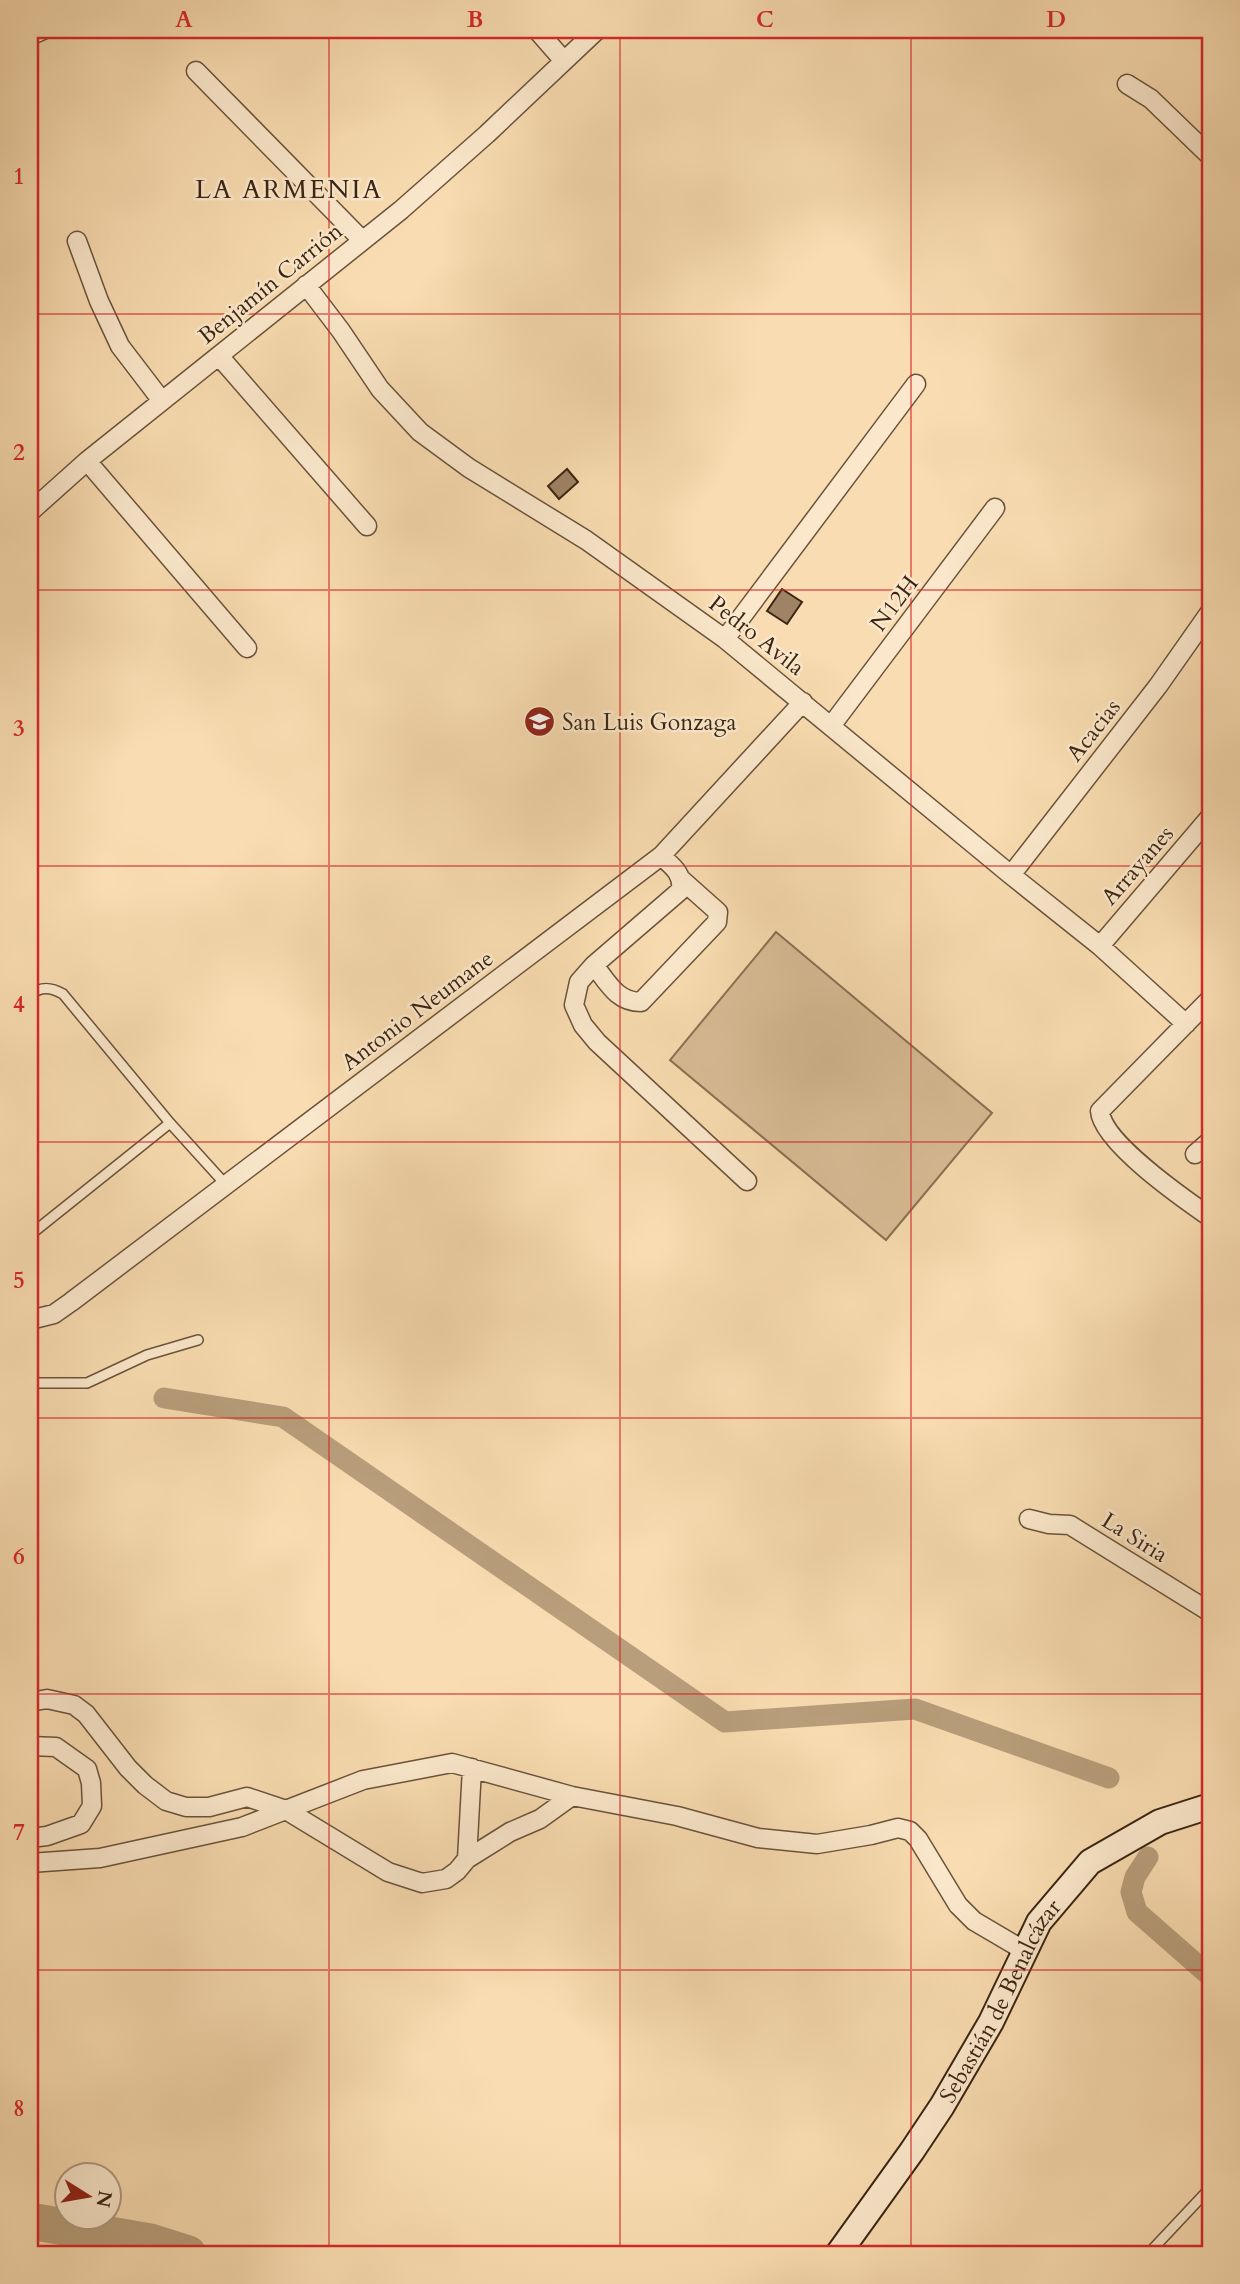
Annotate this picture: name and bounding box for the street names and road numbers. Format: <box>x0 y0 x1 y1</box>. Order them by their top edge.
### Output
street label: Benjamín Carrión <box>192 216 349 351</box>
street label: N12H <box>863 569 926 638</box>
street label: Pedro Avila <box>702 588 811 683</box>
street label: Acacias <box>1059 693 1128 768</box>
street label: Arrayanes <box>1094 819 1181 912</box>
street label: Antonio Neumane <box>335 943 500 1078</box>
street label: La Siria <box>1096 1505 1174 1570</box>
street label: Sebastián de Benalcázar <box>932 1892 1068 2109</box>

